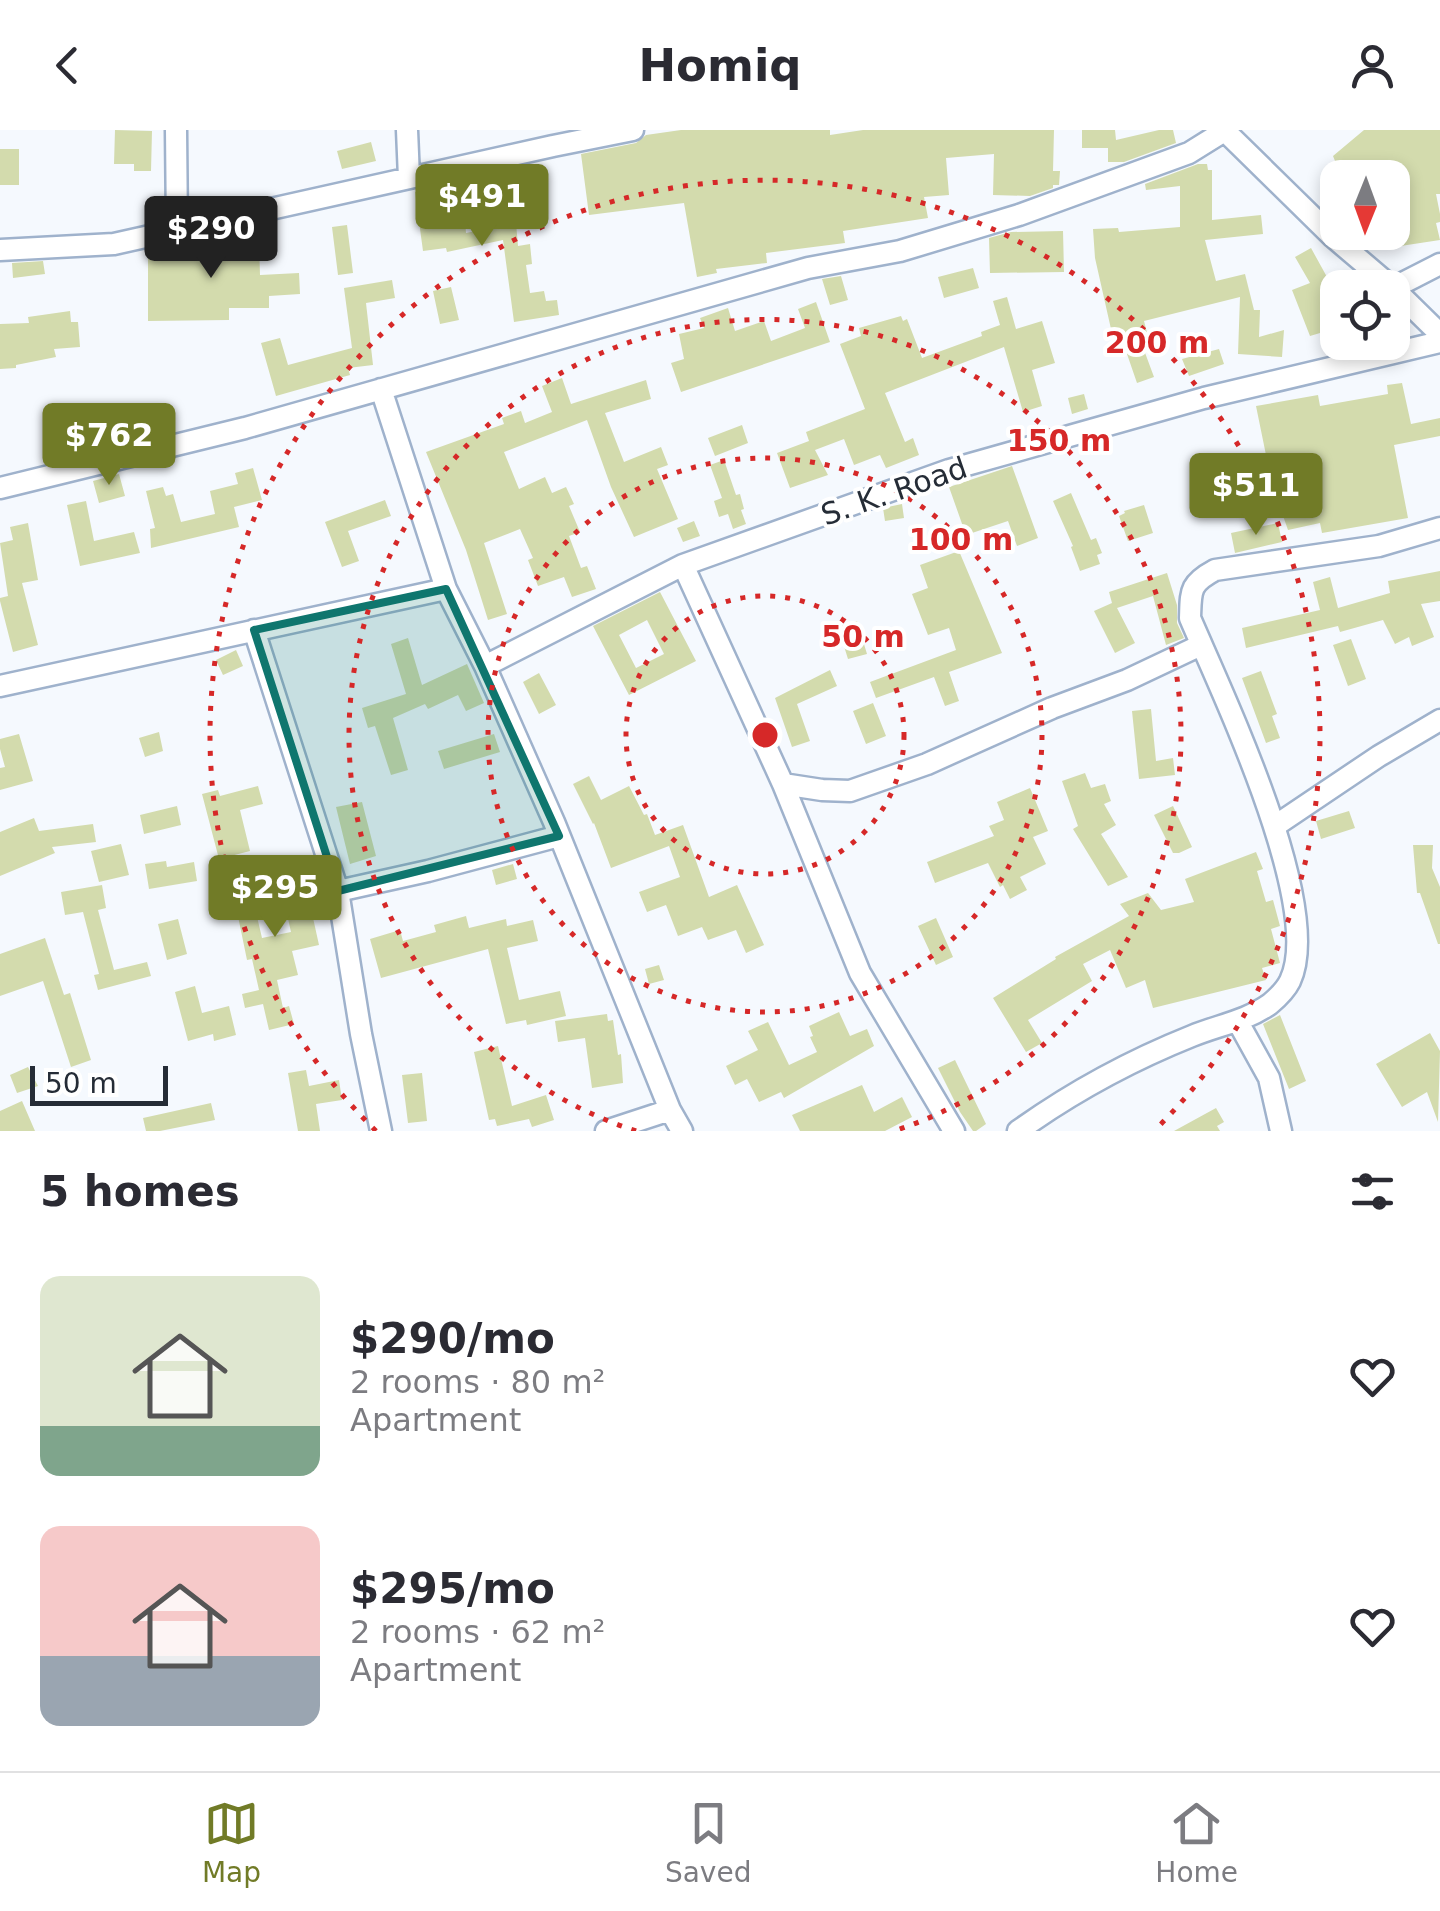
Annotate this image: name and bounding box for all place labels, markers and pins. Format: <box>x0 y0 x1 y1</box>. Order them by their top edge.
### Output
pin: $491 <box>423 164 541 249</box>
pin: $290 <box>152 196 270 281</box>
pin: $762 <box>50 403 168 488</box>
pin: $511 <box>1197 453 1315 538</box>
centre of rings <box>747 717 783 753</box>
pin: $295 <box>216 855 334 940</box>

